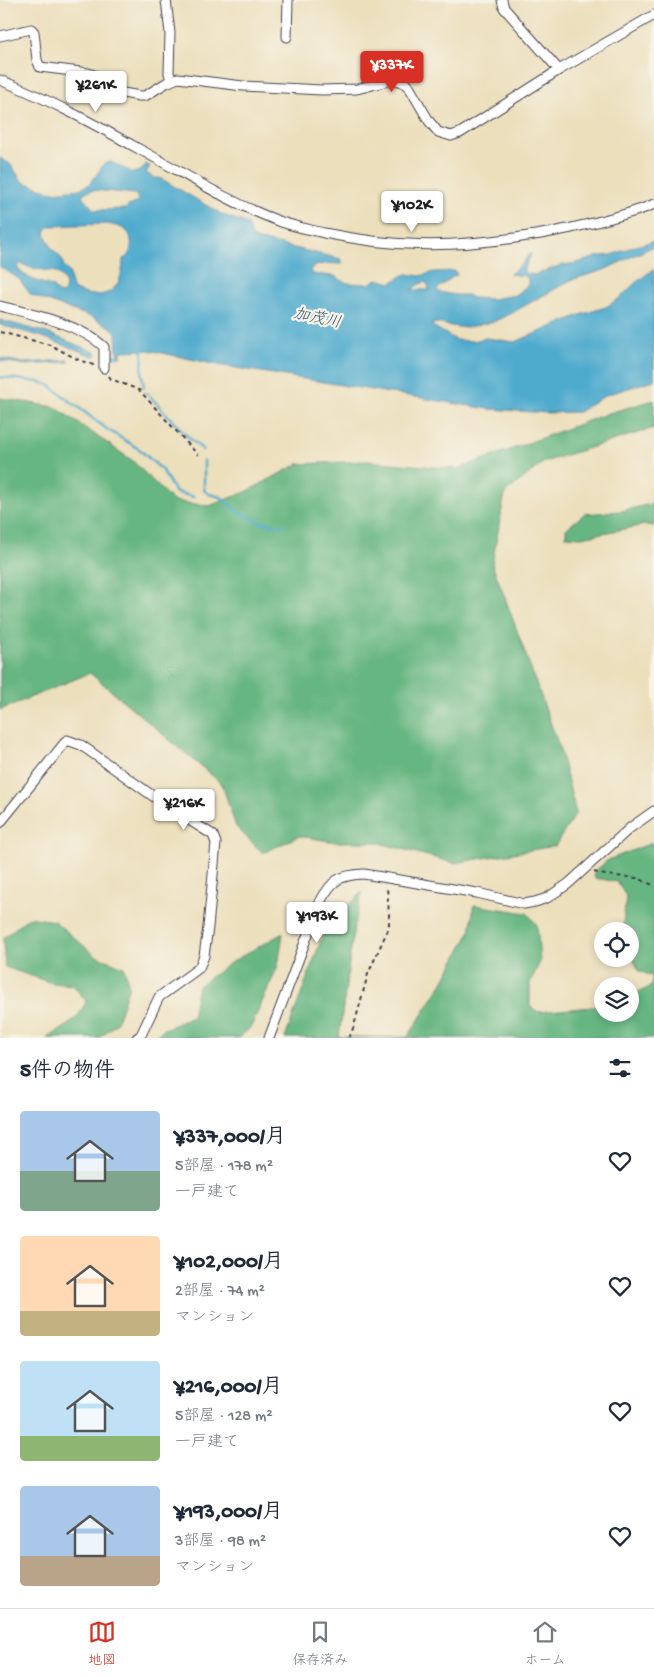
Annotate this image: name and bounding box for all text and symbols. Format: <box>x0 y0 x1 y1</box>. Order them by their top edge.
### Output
pin: ¥337K <box>357 51 427 93</box>
text: ¥337K <box>371 57 413 76</box>
pin: ¥261K <box>61 70 131 113</box>
text: ¥261K <box>77 77 115 96</box>
pin: ¥102K <box>377 190 447 233</box>
text: ¥102K <box>392 197 432 216</box>
water label: 加茂川 <box>292 305 343 334</box>
pin: ¥216K <box>149 788 219 831</box>
text: ¥216K <box>165 795 203 814</box>
pin: ¥193K <box>282 902 352 944</box>
text: ¥193K <box>297 908 337 927</box>
map controls <box>594 922 639 1022</box>
button: locate <box>594 922 639 967</box>
button: layers <box>594 977 639 1022</box>
icon: filters <box>606 1054 634 1082</box>
text: 5件の物件 <box>20 1060 115 1085</box>
text: ¥337,000/月 <box>175 1126 286 1151</box>
icon: home <box>60 1131 120 1191</box>
icon: heart <box>606 1147 634 1175</box>
text: 5部屋 · 178 m² <box>175 1158 273 1177</box>
text: 一戸建て <box>175 1184 239 1203</box>
text: ¥102,000/月 <box>175 1251 284 1276</box>
icon: home <box>60 1256 120 1316</box>
icon: heart <box>606 1272 634 1300</box>
text: 2部屋 · 74 m² <box>175 1283 265 1302</box>
text: マンション <box>175 1309 254 1328</box>
text: ¥216,000/月 <box>175 1376 283 1401</box>
icon: home <box>60 1381 120 1441</box>
icon: heart <box>606 1397 634 1425</box>
text: 5部屋 · 128 m² <box>175 1408 273 1427</box>
text: 一戸建て <box>175 1434 239 1453</box>
text: ¥193,000/月 <box>175 1501 283 1526</box>
icon: home <box>60 1506 120 1566</box>
icon: heart <box>606 1522 634 1550</box>
text: 3部屋 · 98 m² <box>175 1533 266 1552</box>
text: マンション <box>175 1559 254 1578</box>
tab: 地図 <box>88 1618 116 1670</box>
tab: 保存済み <box>292 1618 348 1670</box>
tab: ホーム <box>524 1618 566 1670</box>

